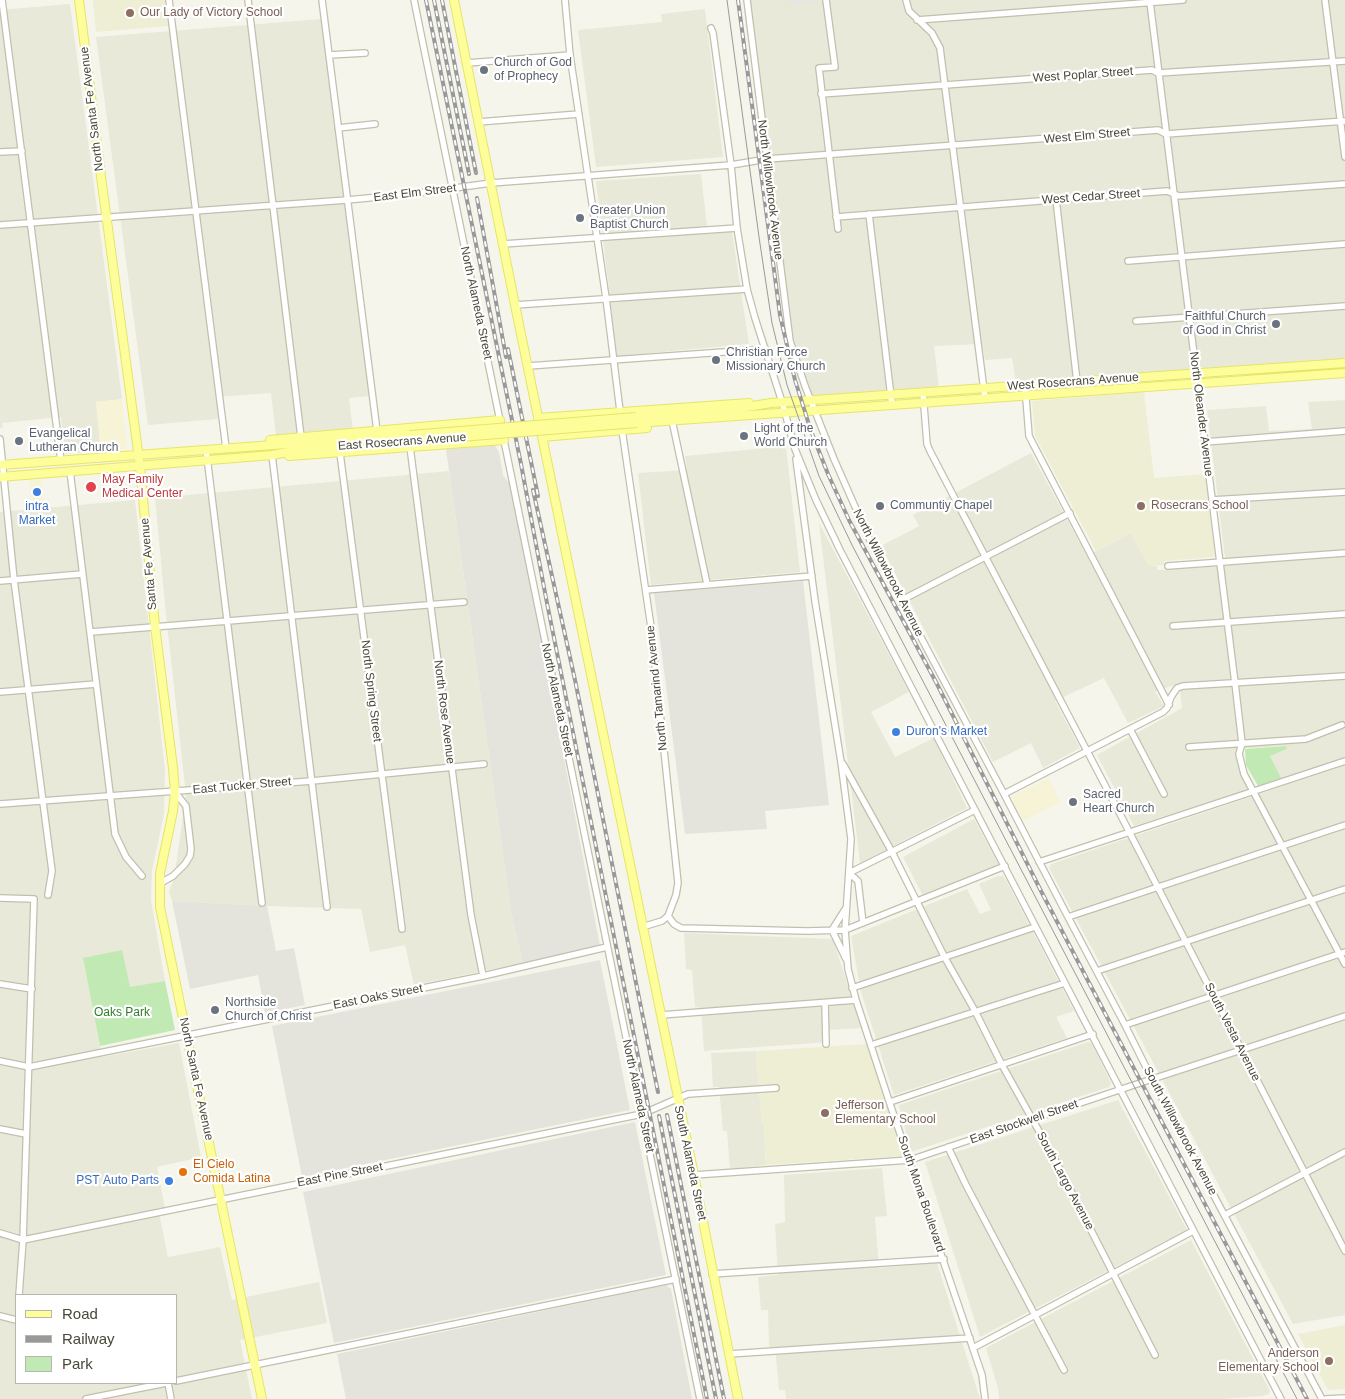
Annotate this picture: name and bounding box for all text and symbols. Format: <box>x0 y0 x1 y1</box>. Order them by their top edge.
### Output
place label: Our Lady of Victory School <box>140 6 283 20</box>
marker: Our Lady of Victory School <box>124 7 136 19</box>
street label: North Santa Fe Avenue <box>77 46 107 172</box>
place label: Church of God of Prophecy <box>494 56 572 84</box>
marker: Church of God of Prophecy <box>478 64 490 76</box>
street label: West Poplar Street <box>1032 64 1134 86</box>
street label: North Willowbrook Avenue <box>754 119 786 261</box>
street label: West Elm Street <box>1043 125 1131 147</box>
street label: East Elm Street <box>373 181 457 205</box>
street label: West Cedar Street <box>1041 186 1141 208</box>
place label: Greater Union Baptist Church <box>590 204 669 232</box>
marker: Greater Union Baptist Church <box>574 212 586 224</box>
street label: North Alameda Street <box>457 245 495 361</box>
place label: Faithful Church of God in Christ <box>1183 310 1266 338</box>
marker: Faithful Church of God in Christ <box>1270 318 1282 330</box>
place label: Christian Force Missionary Church <box>726 346 825 374</box>
street label: North Oleander Avenue <box>1186 351 1216 477</box>
marker: Christian Force Missionary Church <box>710 354 722 366</box>
street label: West Rosecrans Avenue <box>1007 370 1139 394</box>
place label: Light of the World Church <box>754 422 827 450</box>
place label: Evangelical Lutheran Church <box>29 427 118 455</box>
street label: East Rosecrans Avenue <box>337 430 467 454</box>
marker: Light of the World Church <box>738 430 750 442</box>
marker: Evangelical Lutheran Church <box>13 435 25 447</box>
place label: May Family Medical Center <box>102 473 183 501</box>
marker: May Family Medical Center <box>84 480 98 494</box>
marker: intra Market <box>31 486 43 498</box>
place label: Communtiy Chapel <box>890 499 992 513</box>
place label: Rosecrans School <box>1151 499 1248 513</box>
place label: intra Market <box>19 500 55 528</box>
marker: Communtiy Chapel <box>874 500 886 512</box>
marker: Rosecrans School <box>1135 500 1147 512</box>
street label: North Willowbrook Avenue <box>850 507 926 639</box>
street label: Santa Fe Avenue <box>138 517 160 611</box>
street label: North Tamarind Avenue <box>643 625 671 751</box>
street label: North Spring Street <box>358 639 384 743</box>
street label: North Alameda Street <box>538 642 576 758</box>
street label: North Rose Avenue <box>430 659 458 765</box>
place label: Duron's Market <box>906 725 987 739</box>
marker: Duron's Market <box>890 726 902 738</box>
street label: East Tucker Street <box>192 775 292 797</box>
place label: Sacred Heart Church <box>1083 788 1154 816</box>
marker: Sacred Heart Church <box>1067 796 1079 808</box>
street label: South Vesta Avenue <box>1201 980 1263 1084</box>
street label: East Oaks Street <box>332 981 424 1013</box>
place label: Northside Church of Christ <box>225 996 312 1024</box>
marker: Northside Church of Christ <box>209 1004 221 1016</box>
park label: Oaks Park <box>94 1006 150 1020</box>
street label: North Santa Fe Avenue <box>176 1016 216 1142</box>
street label: North Alameda Street <box>619 1038 657 1154</box>
street label: South Willowbrook Avenue <box>1140 1064 1220 1198</box>
street label: East Stockwell Street <box>968 1097 1080 1147</box>
place label: Jefferson Elementary School <box>835 1099 936 1127</box>
street label: South Alameda Street <box>671 1104 709 1222</box>
marker: Jefferson Elementary School <box>819 1107 831 1119</box>
street label: South Largo Avenue <box>1033 1129 1097 1233</box>
street label: South Mona Boulevard <box>894 1134 948 1254</box>
place label: El Cielo Comida Latina <box>193 1158 270 1186</box>
street label: East Pine Street <box>296 1160 384 1190</box>
marker: El Cielo Comida Latina <box>177 1166 189 1178</box>
place label: PST Auto Parts <box>76 1174 159 1188</box>
marker: PST Auto Parts <box>163 1175 175 1187</box>
legend <box>15 1294 178 1384</box>
text: Road <box>62 1305 98 1322</box>
text: Railway <box>62 1330 115 1347</box>
place label: Anderson Elementary School <box>1218 1347 1319 1375</box>
text: Park <box>62 1355 93 1372</box>
marker: Anderson Elementary School <box>1323 1355 1335 1367</box>

